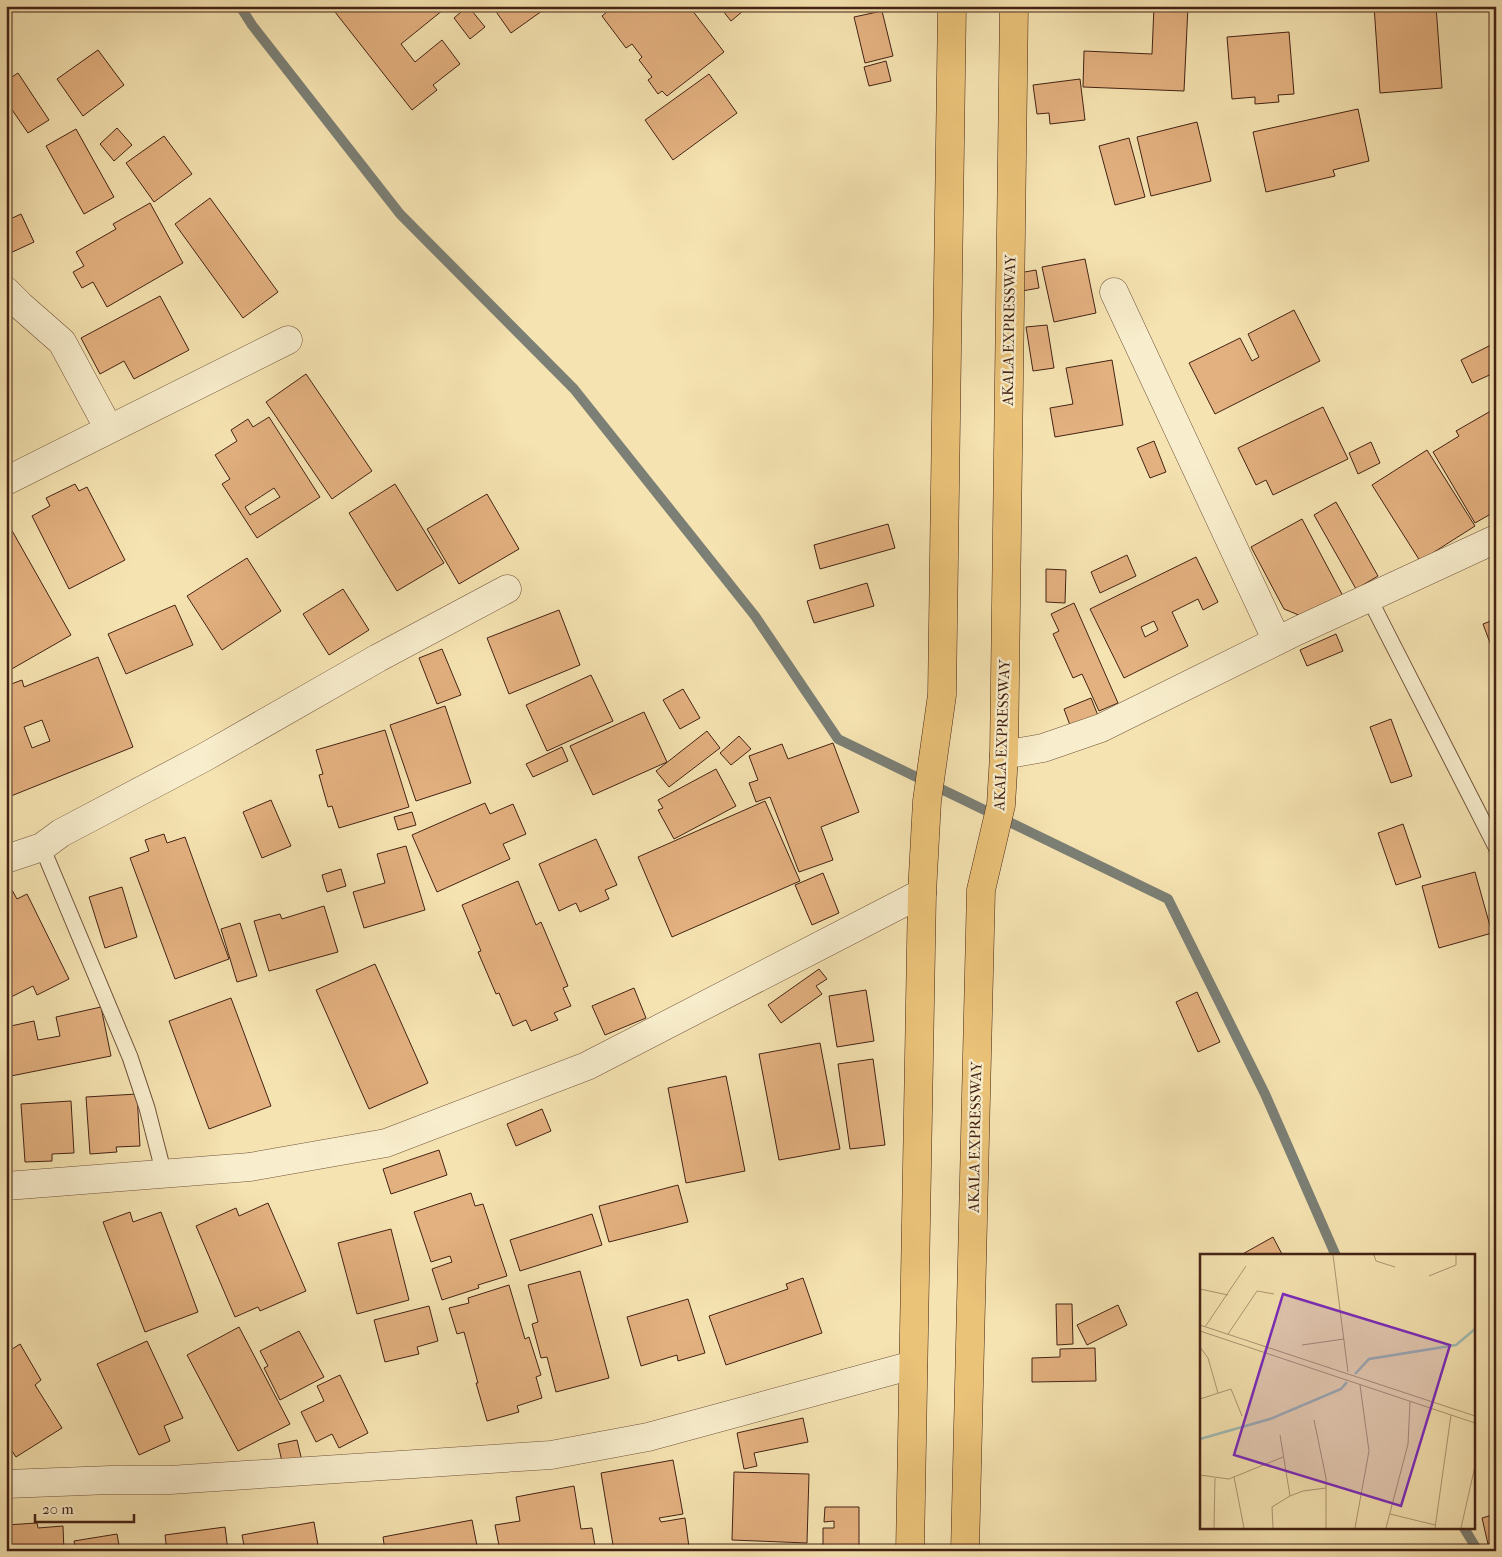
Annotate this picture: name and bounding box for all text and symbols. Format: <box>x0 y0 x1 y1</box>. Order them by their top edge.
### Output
street label: AKALA EXPRESSWAY <box>999 253 1019 407</box>
street label: AKALA EXPRESSWAY <box>990 658 1014 812</box>
street label: AKALA EXPRESSWAY <box>965 1060 985 1214</box>
inset map <box>1200 1254 1474 1530</box>
scale bar <box>35 1492 134 1524</box>
text: 20 m <box>42 1500 74 1518</box>

